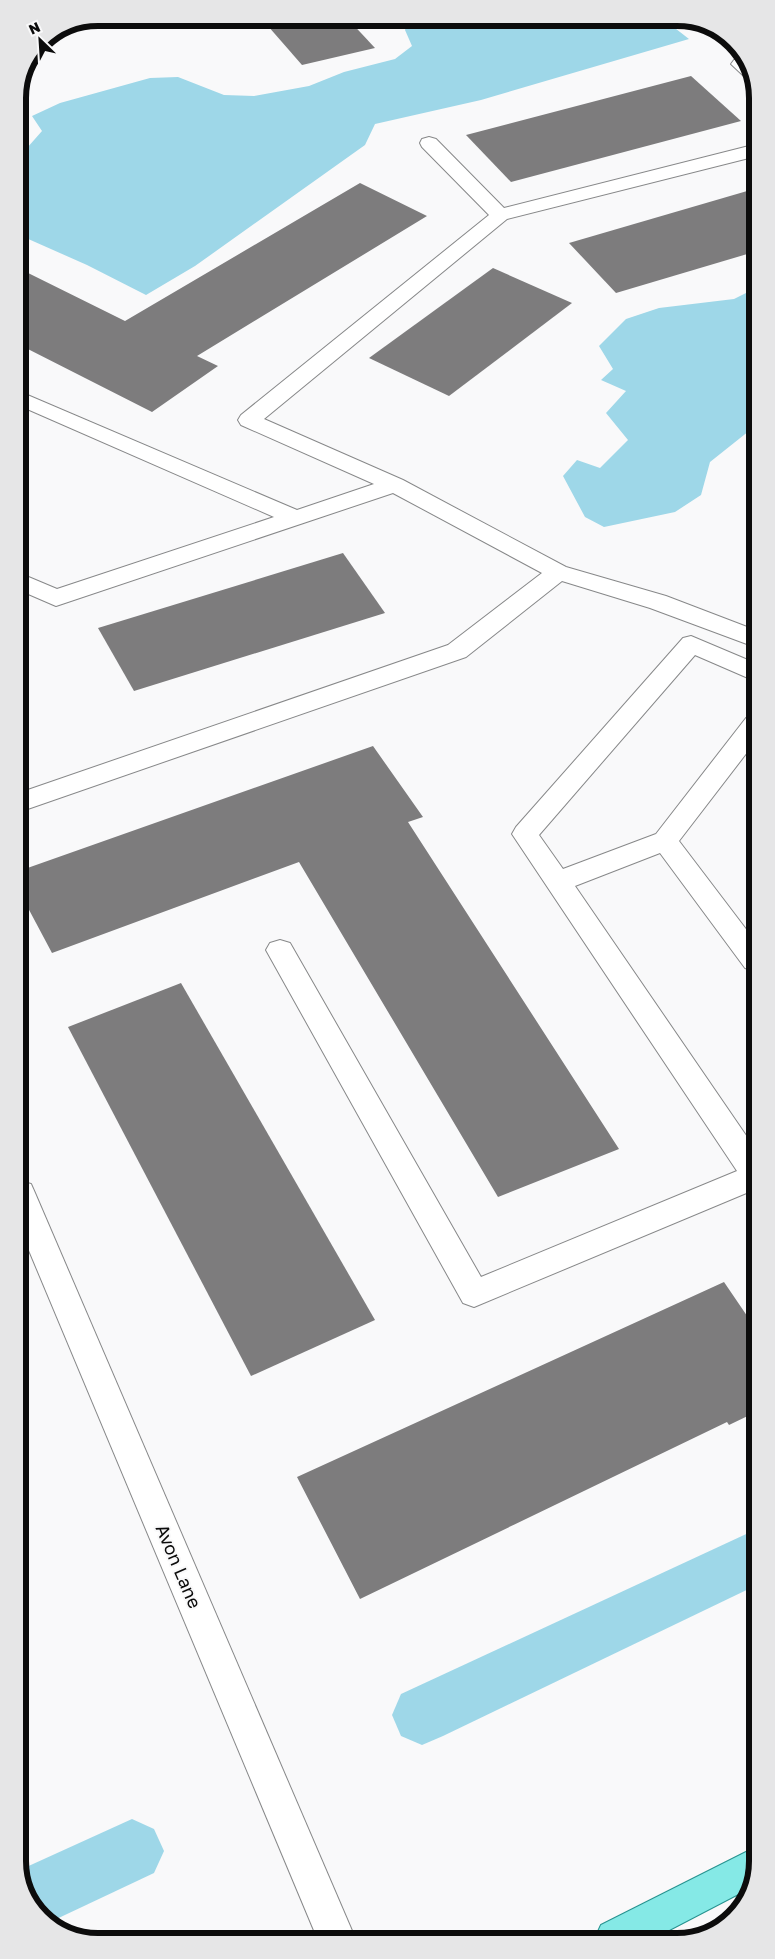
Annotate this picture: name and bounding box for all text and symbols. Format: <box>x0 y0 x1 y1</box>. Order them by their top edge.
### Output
north arrow <box>15 15 65 65</box>
text: N <box>26 18 43 38</box>
street label: Avon Lane <box>151 1521 207 1611</box>

